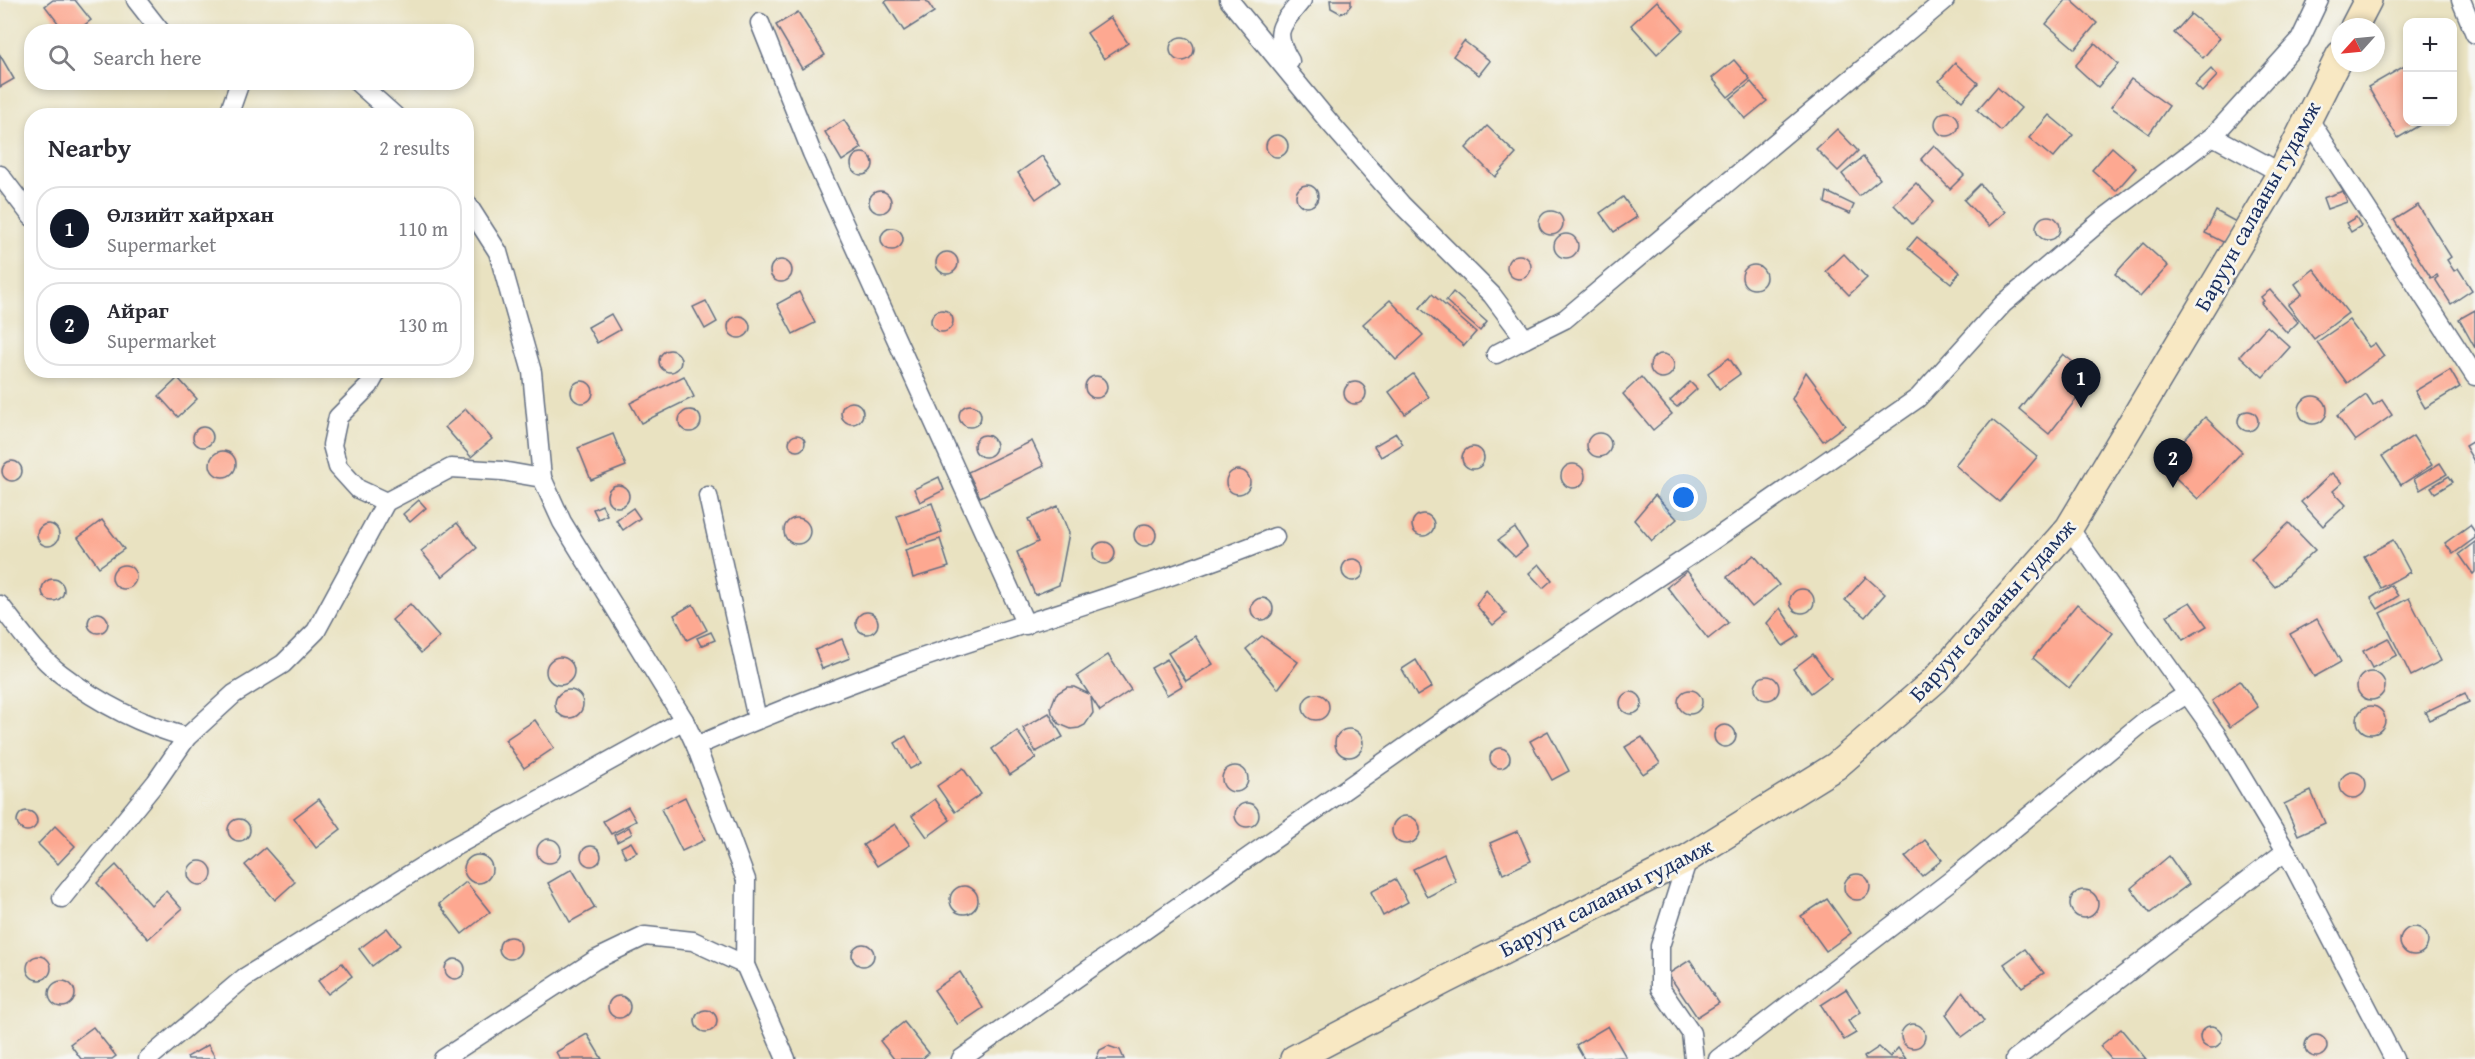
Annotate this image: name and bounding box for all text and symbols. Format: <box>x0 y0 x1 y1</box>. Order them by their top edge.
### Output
north arrow <box>2331 18 2385 72</box>
map controls <box>2403 18 2457 126</box>
button: + <box>2403 18 2457 72</box>
search box <box>24 24 474 90</box>
icon: search <box>45 41 78 74</box>
text: Search here <box>93 41 202 73</box>
button: − <box>2403 72 2457 126</box>
street label: Баруун салааны гудамж <box>2186 94 2329 317</box>
text: Nearby <box>48 128 131 167</box>
text: 2 results <box>379 133 450 162</box>
text: Өлзийт хайрхан <box>107 198 274 230</box>
text: 1 <box>64 214 75 243</box>
text: 110 m <box>398 214 448 243</box>
text: Supermarket <box>107 230 216 259</box>
text: Айраг <box>107 294 169 326</box>
text: 2 <box>64 310 75 339</box>
text: 130 m <box>398 310 448 339</box>
text: Supermarket <box>107 326 216 355</box>
pin: 1 <box>2062 358 2100 408</box>
pin: 2 <box>2154 438 2192 488</box>
your location <box>1669 483 1698 512</box>
street label: Баруун салааны гудамж <box>1901 511 2083 708</box>
street label: Баруун салааны гудамж <box>1494 829 1719 965</box>

